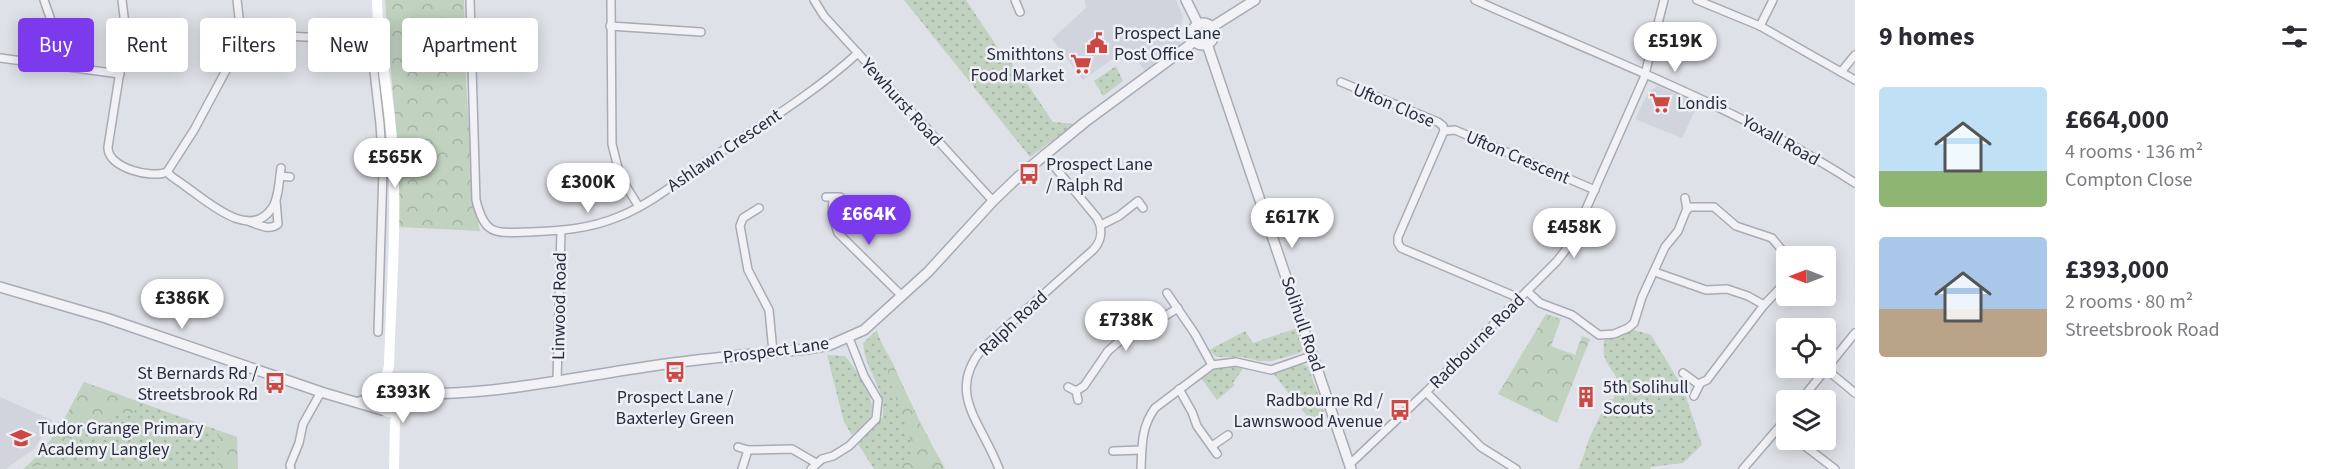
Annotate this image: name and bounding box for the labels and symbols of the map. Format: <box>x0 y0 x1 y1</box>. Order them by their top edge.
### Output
place label: Prospect Lane Post Office <box>1114 21 1221 67</box>
pin: £519K <box>1633 22 1717 73</box>
public building icon: Prospect Lane Post Office <box>1085 31 1109 55</box>
place label: Smithtons Food Market <box>970 42 1064 88</box>
street label: Yewhurst Road <box>855 52 948 152</box>
supermarket icon: Smithtons Food Market <box>1069 52 1093 76</box>
street label: Ufton Close <box>1349 77 1438 134</box>
supermarket icon: Londis <box>1648 91 1672 115</box>
place label: Londis <box>1677 91 1727 116</box>
street label: Ashlawn Crescent <box>662 103 786 198</box>
street label: Yoxall Road <box>1736 108 1824 172</box>
street label: Ufton Crescent <box>1462 124 1574 191</box>
pin: £565K <box>353 138 437 189</box>
place label: Prospect Lane / Ralph Rd <box>1046 152 1153 198</box>
bus stop icon: Prospect Lane / Ralph Rd <box>1017 162 1041 186</box>
pin: £300K <box>546 163 630 214</box>
pin: £664K <box>827 195 911 246</box>
pin: £617K <box>1250 198 1334 249</box>
pin: £458K <box>1532 208 1616 259</box>
north arrow <box>1776 246 1836 306</box>
street label: Linwood Road <box>546 252 573 360</box>
street label: Solihull Road <box>1275 273 1331 375</box>
pin: £386K <box>140 279 224 330</box>
street label: Ralph Road <box>973 285 1053 362</box>
street label: Radbourne Road <box>1424 288 1531 395</box>
pin: £738K <box>1084 301 1168 352</box>
street label: Prospect Lane <box>721 331 831 370</box>
bus stop icon: Prospect Lane / Baxterley Green <box>663 360 687 384</box>
place label: St Bernards Rd / Streetsbrook Rd <box>137 361 259 407</box>
bus stop icon: St Bernards Rd / Streetsbrook Rd <box>263 371 287 395</box>
pin: £393K <box>361 373 445 424</box>
place label: 5th Solihull Scouts <box>1603 375 1689 421</box>
place label: Prospect Lane / Baxterley Green <box>616 385 734 431</box>
building icon: 5th Solihull Scouts <box>1574 385 1598 409</box>
place label: Radbourne Rd / Lawnswood Avenue <box>1233 388 1384 434</box>
bus stop icon: Radbourne Rd / Lawnswood Avenue <box>1388 398 1412 422</box>
place label: Tudor Grange Primary Academy Langley <box>38 416 204 462</box>
school or university icon: Tudor Grange Primary Academy Langley <box>9 426 33 450</box>

